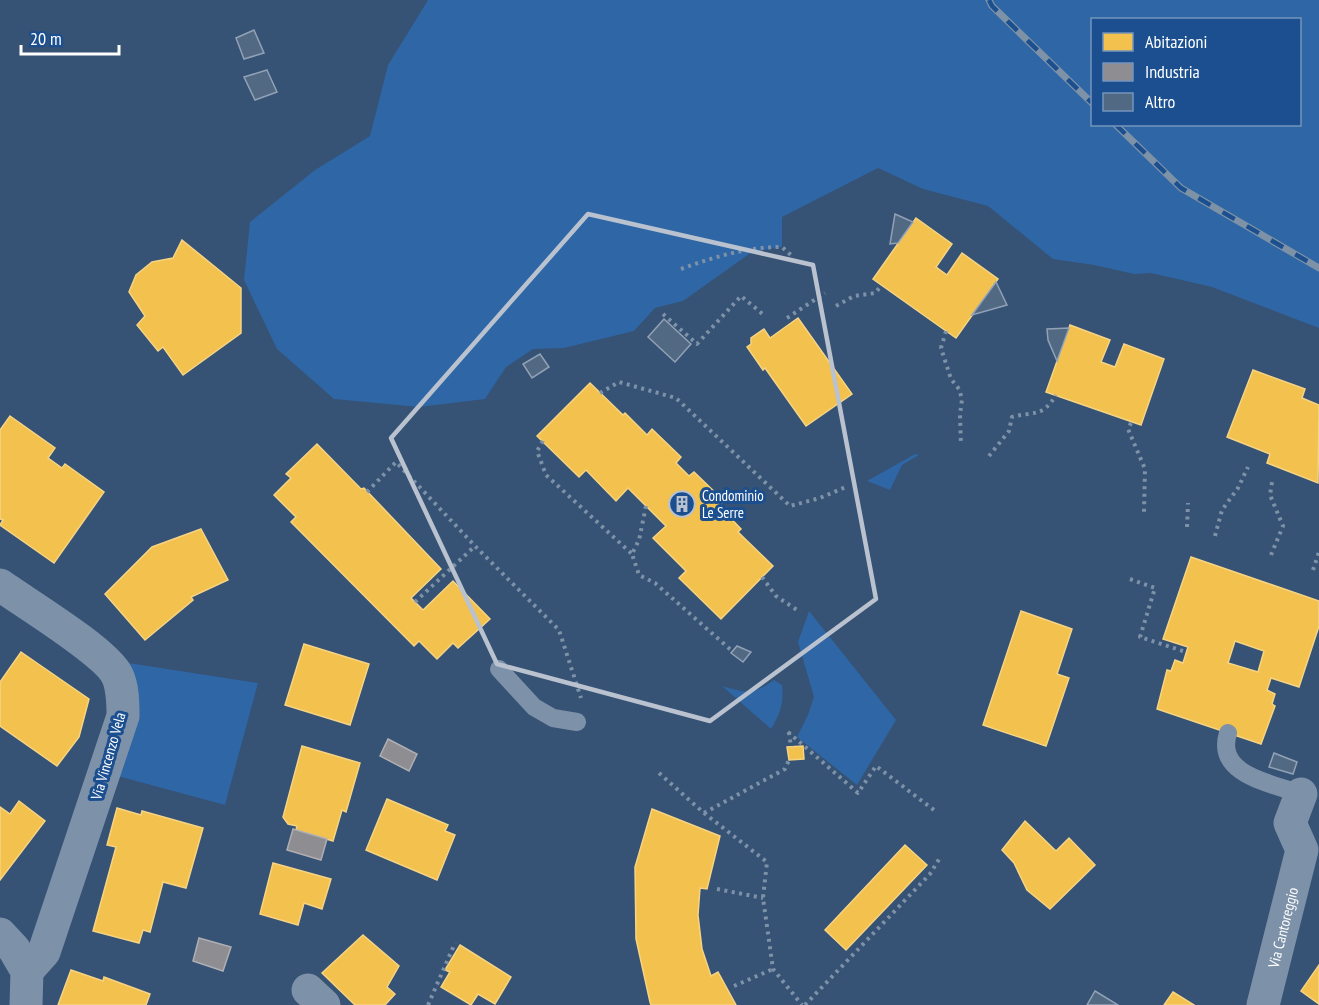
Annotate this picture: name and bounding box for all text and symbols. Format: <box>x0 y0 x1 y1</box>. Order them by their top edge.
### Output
scale bar <box>21 18 118 56</box>
legend <box>1091 18 1301 126</box>
text: 20 m <box>30 27 62 50</box>
text: Abitazioni <box>1145 30 1207 53</box>
text: Industria <box>1145 60 1200 83</box>
text: Altro <box>1145 90 1176 113</box>
place label: Condominio Le Serre <box>702 486 764 522</box>
building icon: Condominio Le Serre <box>667 489 697 519</box>
street label: Via Vincenzo Vela <box>86 710 130 803</box>
street label: Via Cantoreggio <box>1263 885 1302 971</box>

